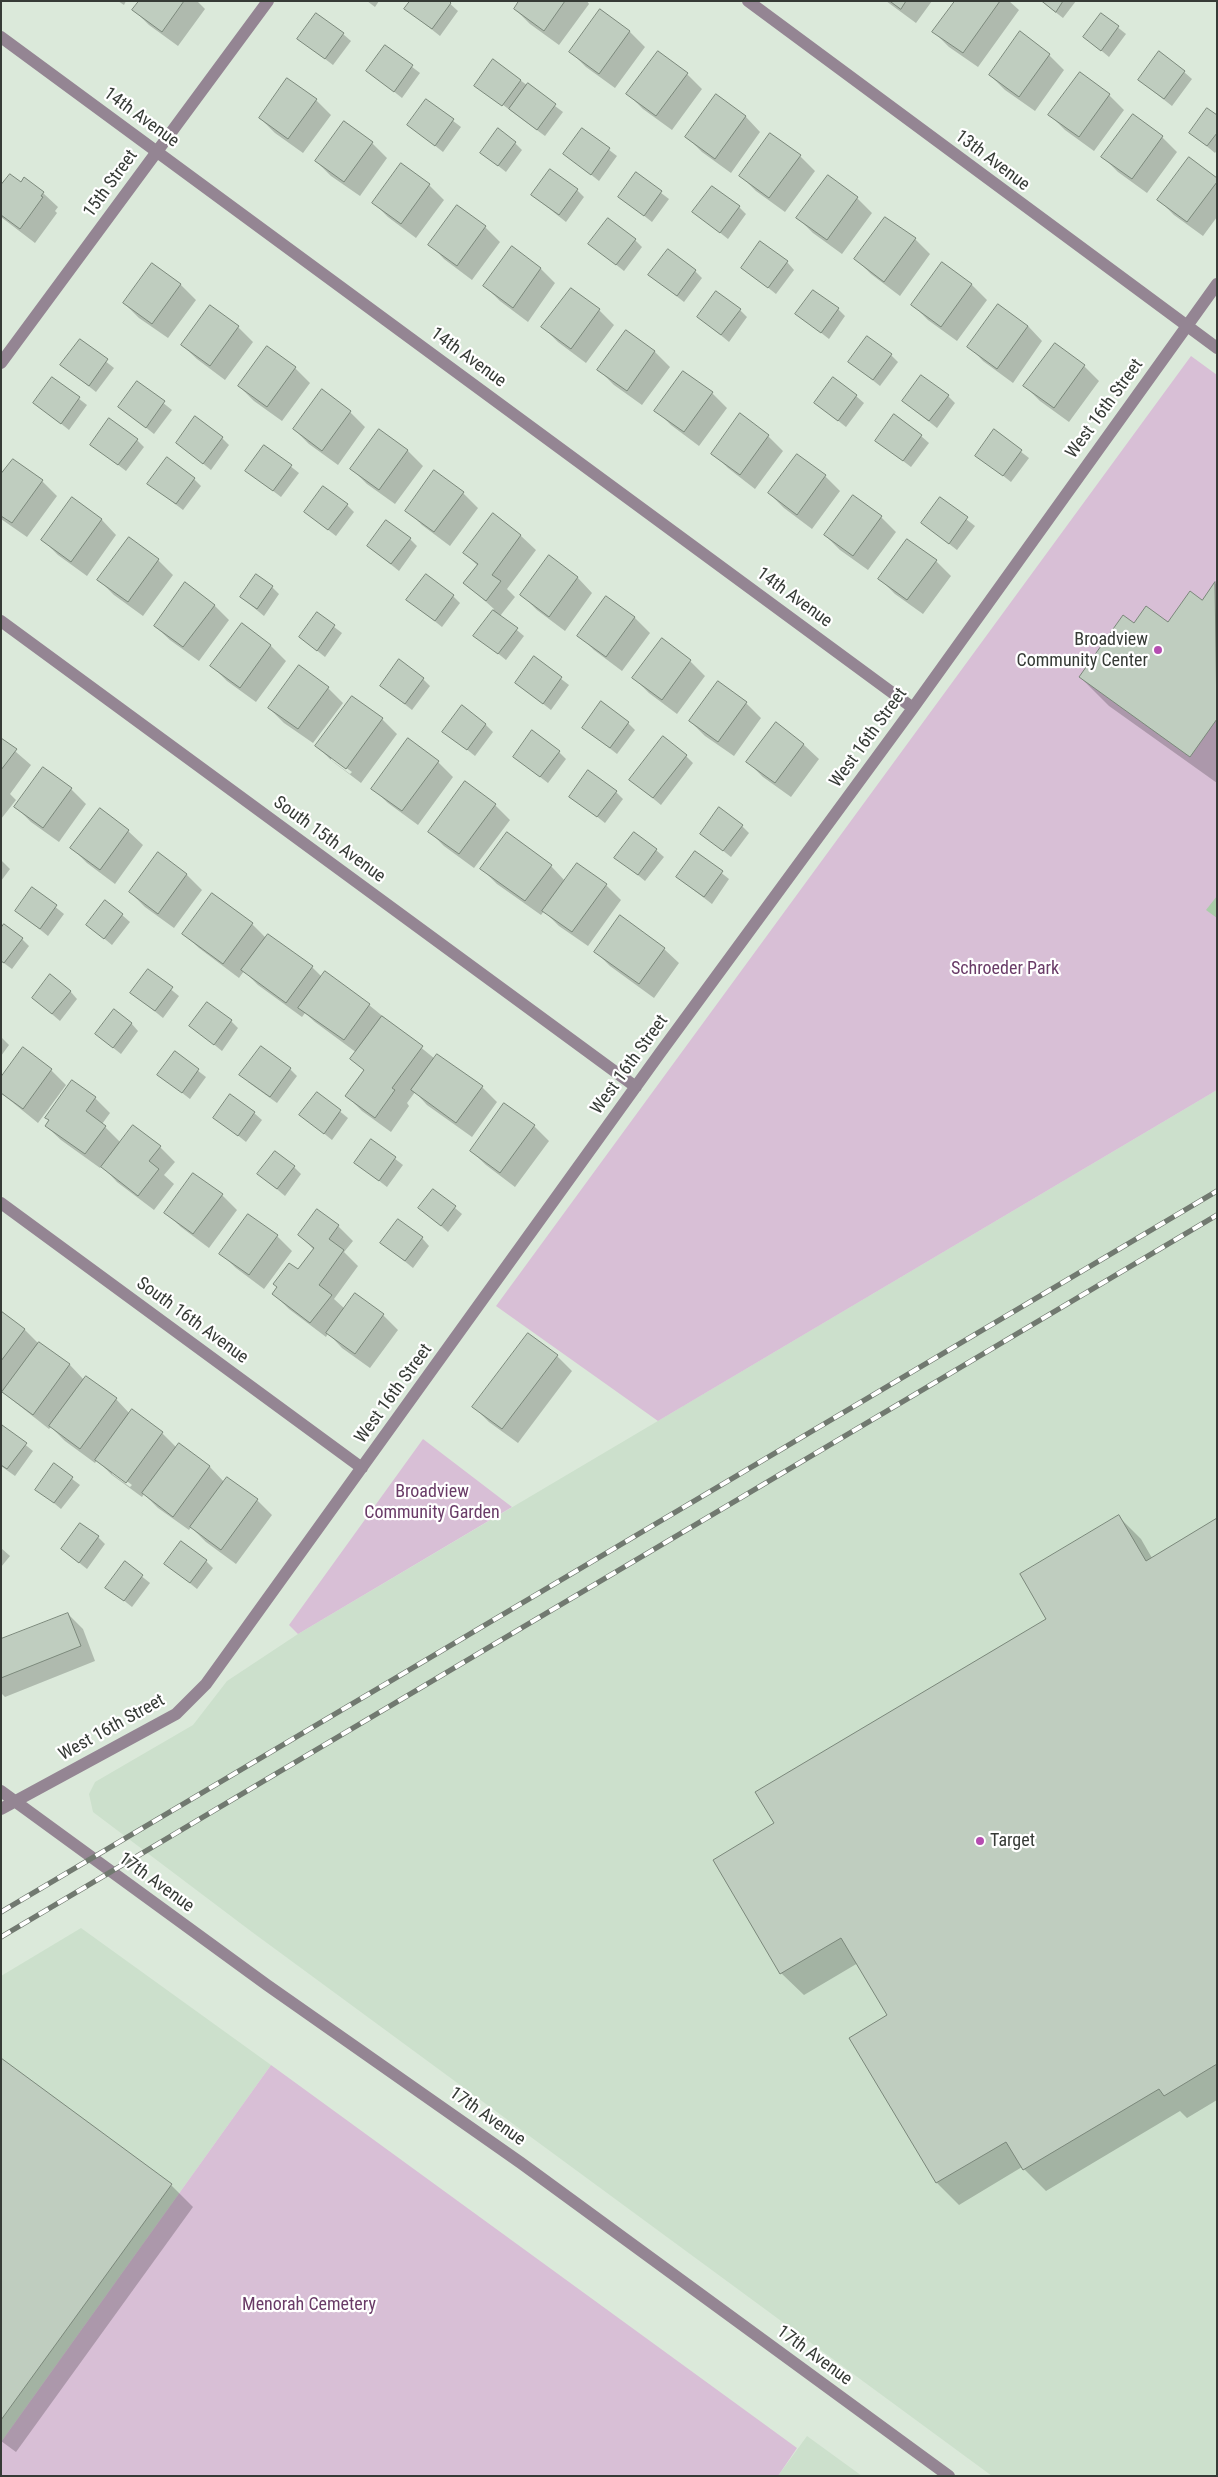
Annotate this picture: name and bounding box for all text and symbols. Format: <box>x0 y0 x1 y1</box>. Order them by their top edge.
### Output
street label: 14th Avenue <box>99 83 183 153</box>
street label: 13th Avenue <box>950 126 1034 196</box>
street label: 15th Street <box>79 146 143 222</box>
street label: 14th Avenue <box>426 323 510 393</box>
street label: West 16th Street <box>1062 355 1148 463</box>
street label: 14th Avenue <box>752 563 836 633</box>
place label: Broadview Community Center <box>1017 629 1148 672</box>
marker: Broadview Community Center <box>1152 644 1164 656</box>
street label: West 16th Street <box>826 684 912 792</box>
street label: South 15th Avenue <box>269 792 389 888</box>
park label: Schroeder Park <box>951 958 1059 980</box>
street label: West 16th Street <box>587 1011 673 1119</box>
street label: South 16th Avenue <box>132 1273 252 1369</box>
street label: West 16th Street <box>351 1340 437 1448</box>
park label: Broadview Community Garden <box>364 1481 500 1524</box>
street label: West 16th Street <box>55 1690 169 1766</box>
place label: Target <box>990 1830 1035 1852</box>
marker: Target <box>974 1835 986 1847</box>
street label: 17th Avenue <box>114 1848 198 1918</box>
street label: 17th Avenue <box>445 2083 529 2151</box>
park label: Menorah Cemetery <box>242 2294 376 2316</box>
street label: 17th Avenue <box>772 2321 856 2391</box>

